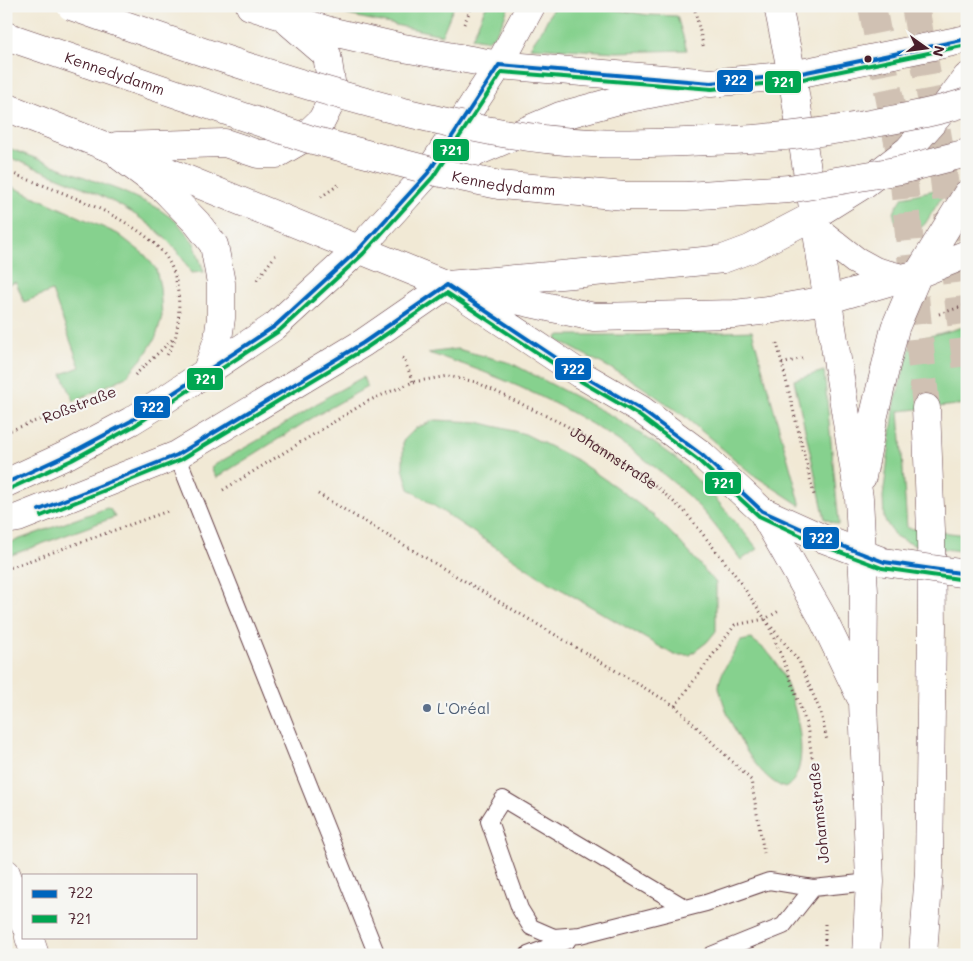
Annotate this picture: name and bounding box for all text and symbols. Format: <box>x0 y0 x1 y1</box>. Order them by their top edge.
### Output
north arrow <box>900 22 950 72</box>
text: N <box>929 44 950 59</box>
street label: Kennedydamm <box>62 47 168 99</box>
unlabelled marker <box>863 54 873 64</box>
line badge: 722 <box>716 69 754 93</box>
text: 722 <box>723 70 747 89</box>
line badge: 721 <box>764 70 802 94</box>
text: 721 <box>772 72 794 91</box>
line badge: 721 <box>432 138 470 162</box>
text: 721 <box>440 140 462 159</box>
street label: Kennedydamm <box>450 165 556 200</box>
line badge: 722 <box>554 357 592 381</box>
text: 722 <box>561 359 585 378</box>
line badge: 721 <box>186 367 224 391</box>
text: 721 <box>194 369 216 388</box>
street label: Roßstraße <box>39 381 119 427</box>
line badge: 722 <box>133 395 171 419</box>
text: 722 <box>140 397 164 416</box>
street label: Johannstraße <box>567 421 663 494</box>
line badge: 721 <box>704 471 742 495</box>
text: 721 <box>712 473 734 492</box>
line badge: 722 <box>802 526 840 550</box>
text: 722 <box>809 528 833 547</box>
place label: L'Oréal <box>437 698 490 718</box>
marker: L'Oréal <box>421 702 433 714</box>
street label: Johannstraße <box>803 762 833 864</box>
legend <box>22 874 198 938</box>
text: 722 <box>68 882 93 902</box>
text: 721 <box>68 908 91 928</box>

